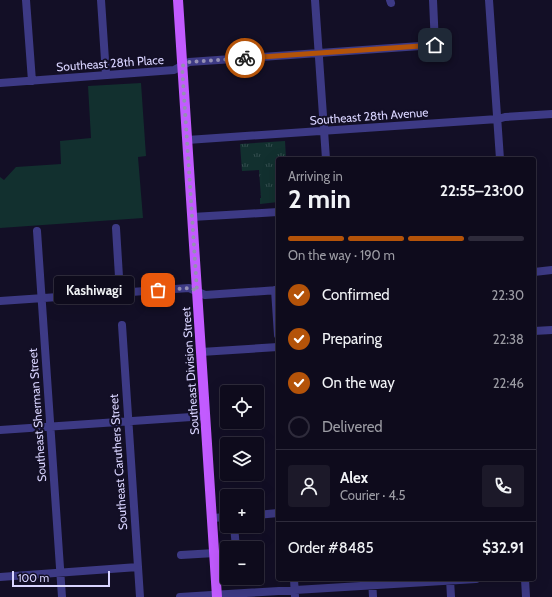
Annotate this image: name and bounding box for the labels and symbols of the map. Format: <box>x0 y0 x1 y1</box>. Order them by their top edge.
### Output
pin <box>418 28 452 62</box>
courier <box>225 38 265 78</box>
street label: Southeast 28th Place <box>56 52 164 74</box>
street label: Southeast 28th Avenue <box>309 104 429 128</box>
pin <box>141 273 175 307</box>
callout: Kashiwagi <box>54 276 134 304</box>
street label: Southeast Division Street <box>178 307 202 435</box>
street label: Southeast Sherman Street <box>25 348 49 482</box>
street label: Southeast Caruthers Street <box>106 393 130 531</box>
scale bar <box>12 569 110 588</box>

